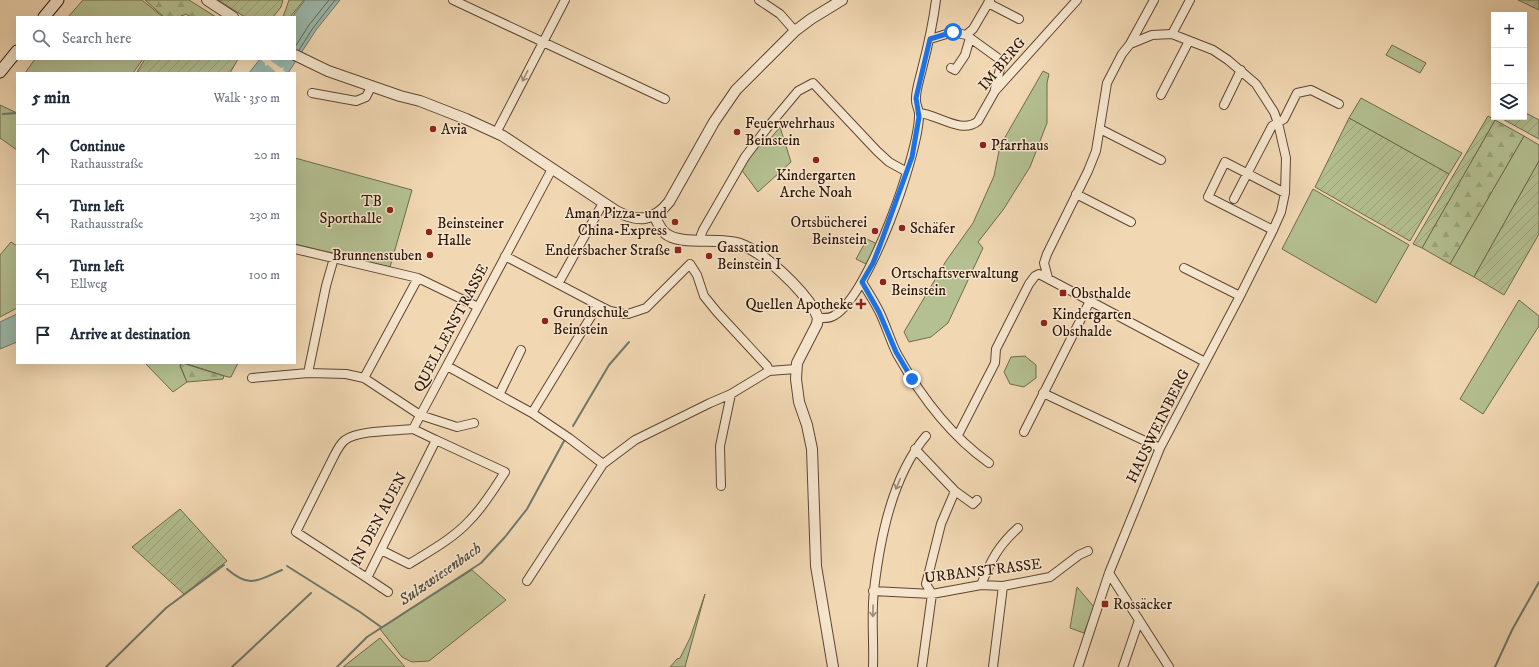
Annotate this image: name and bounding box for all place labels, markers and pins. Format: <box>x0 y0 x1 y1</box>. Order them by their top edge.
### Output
place label: Feuerwehrhaus Beinstein <box>745 114 835 150</box>
place label: Avia <box>441 120 468 139</box>
marker: Avia <box>428 124 438 134</box>
marker: Feuerwehrhaus Beinstein <box>732 127 742 137</box>
place label: Pfarrhaus <box>991 136 1048 155</box>
marker: Pfarrhaus <box>978 140 988 150</box>
marker: Kindergarten Arche Noah <box>811 155 821 165</box>
place label: Kindergarten Arche Noah <box>776 166 856 202</box>
place label: TB Sporthalle <box>320 192 382 228</box>
place label: Aman Pizza- und China-Express <box>565 204 668 240</box>
marker: TB Sporthalle <box>385 205 395 215</box>
place label: Ortsbücherei Beinstein <box>791 213 867 249</box>
place label: Beinsteiner Halle <box>437 214 504 250</box>
marker: Aman Pizza- und China-Express <box>670 217 680 227</box>
place label: Schäfer <box>910 219 955 238</box>
marker: Schäfer <box>897 223 907 233</box>
marker: Ortsbücherei Beinstein <box>870 226 880 236</box>
marker: Beinsteiner Halle <box>424 227 434 237</box>
place label: Gasstation Beinstein I <box>717 238 782 274</box>
place label: Endersbacher Straße <box>545 241 670 260</box>
marker: Endersbacher Straße <box>673 245 683 255</box>
place label: Brunnenstuben <box>332 246 422 265</box>
marker: Brunnenstuben <box>425 250 435 260</box>
marker: Gasstation Beinstein I <box>704 251 714 261</box>
place label: Ortschaftsverwaltung Beinstein <box>891 264 1019 300</box>
marker: Ortschaftsverwaltung Beinstein <box>878 277 888 287</box>
place label: Obsthalde <box>1071 284 1131 303</box>
marker: Obsthalde <box>1058 288 1068 298</box>
place label: Quellen Apotheke <box>745 295 853 314</box>
marker: Quellen Apotheke <box>856 299 866 309</box>
place label: Grundschule Beinstein <box>553 303 629 339</box>
place label: Kindergarten Obsthalde <box>1052 305 1132 341</box>
marker: Grundschule Beinstein <box>540 316 550 326</box>
marker: Kindergarten Obsthalde <box>1039 318 1049 328</box>
place label: Rossäcker <box>1113 595 1173 614</box>
marker: Rossäcker <box>1100 599 1110 609</box>

